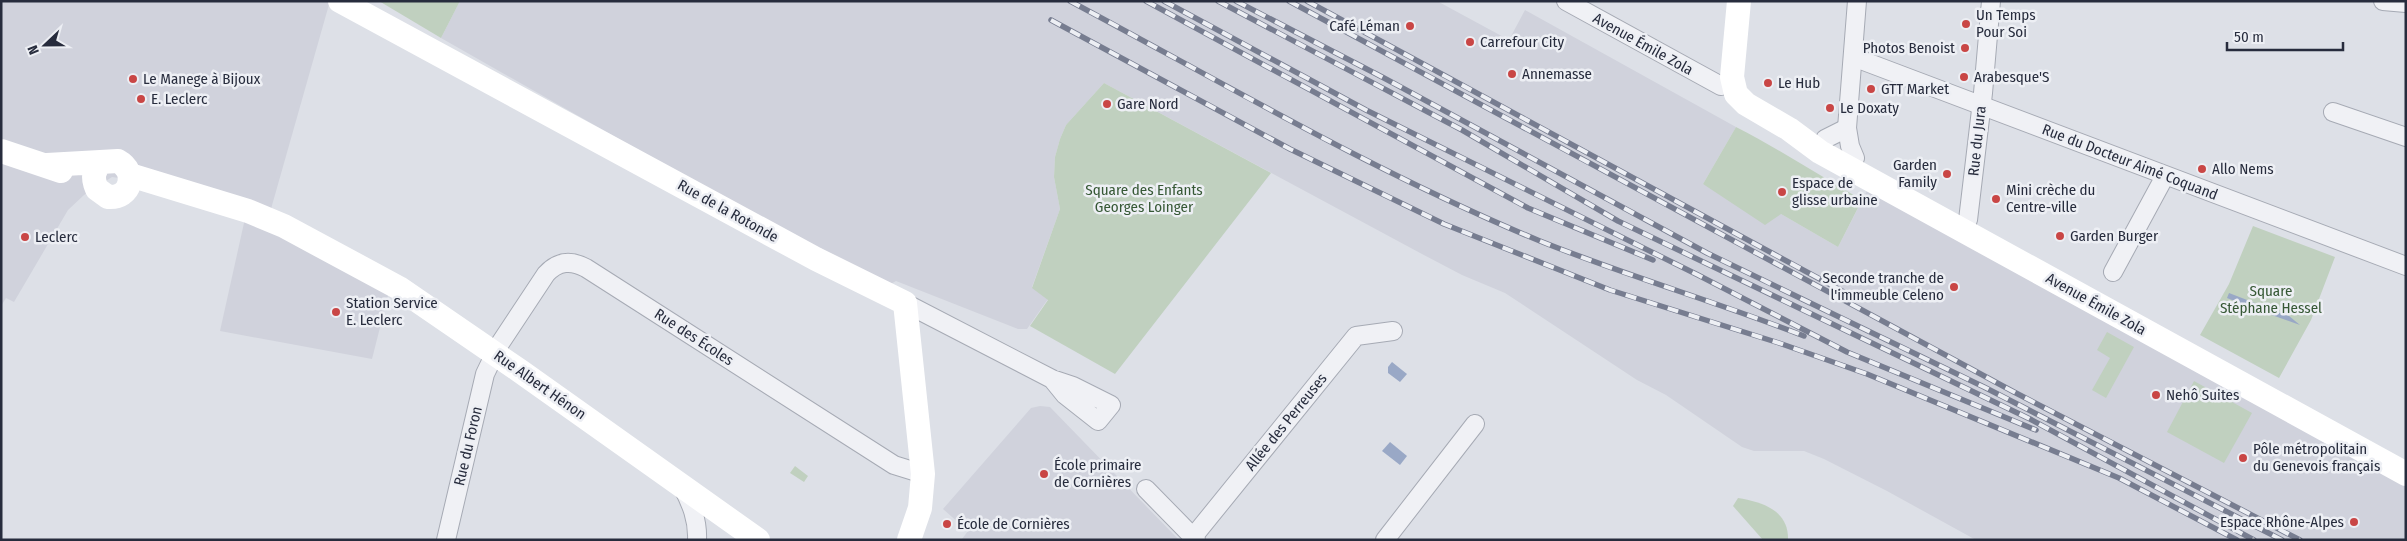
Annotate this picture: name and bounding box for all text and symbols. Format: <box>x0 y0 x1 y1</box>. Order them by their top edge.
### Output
place label: Un Temps Pour Soi <box>1976 6 2036 41</box>
street label: Avenue Émile Zola <box>1590 9 1696 79</box>
place label: Café Léman <box>1329 17 1400 35</box>
marker: Un Temps Pour Soi <box>1960 18 1972 30</box>
north arrow <box>20 20 70 70</box>
marker: Café Léman <box>1404 20 1416 32</box>
scale bar <box>2227 20 2343 52</box>
text: 50 m <box>2234 28 2264 46</box>
place label: Carrefour City <box>1480 33 1564 51</box>
marker: Carrefour City <box>1464 36 1476 48</box>
place label: Photos Benoist <box>1863 39 1955 57</box>
marker: Photos Benoist <box>1959 42 1971 54</box>
text: N <box>24 43 43 57</box>
place label: Annemasse <box>1522 65 1592 83</box>
marker: Annemasse <box>1506 68 1518 80</box>
place label: Arabesque'S <box>1974 68 2049 86</box>
place label: Le Manege à Bijoux <box>143 70 261 88</box>
marker: Arabesque'S <box>1958 71 1970 83</box>
marker: Le Manege à Bijoux <box>127 73 139 85</box>
place label: Le Hub <box>1778 74 1820 92</box>
marker: Le Hub <box>1762 77 1774 89</box>
place label: GTT Market <box>1881 80 1949 98</box>
marker: GTT Market <box>1865 83 1877 95</box>
place label: E. Leclerc <box>151 90 208 108</box>
marker: E. Leclerc <box>135 93 147 105</box>
place label: Gare Nord <box>1117 95 1179 113</box>
marker: Gare Nord <box>1101 98 1113 110</box>
place label: Le Doxaty <box>1840 99 1899 117</box>
marker: Le Doxaty <box>1824 102 1836 114</box>
street label: Rue du Jura <box>1964 105 1990 177</box>
street label: Rue du Docteur Aimé Coquand <box>2040 120 2220 204</box>
place label: Garden Family <box>1893 156 1937 191</box>
place label: Allo Nems <box>2212 160 2274 178</box>
marker: Allo Nems <box>2196 163 2208 175</box>
marker: Garden Family <box>1941 168 1953 180</box>
place label: Espace de glisse urbaine <box>1792 174 1878 209</box>
street label: Rue de la Rotonde <box>674 176 782 246</box>
park label: Square des Enfants Georges Loinger <box>1085 181 1203 216</box>
place label: Mini crèche du Centre-ville <box>2006 181 2095 216</box>
marker: Espace de glisse urbaine <box>1776 186 1788 198</box>
marker: Mini crèche du Centre-ville <box>1990 193 2002 205</box>
place label: Garden Burger <box>2070 227 2159 245</box>
place label: Leclerc <box>35 228 78 246</box>
marker: Garden Burger <box>2054 230 2066 242</box>
marker: Leclerc <box>19 231 31 243</box>
place label: Seconde tranche de l'immeuble Celeno <box>1823 269 1944 304</box>
street label: Avenue Émile Zola <box>2043 269 2149 339</box>
marker: Seconde tranche de l'immeuble Celeno <box>1948 281 1960 293</box>
park label: Square Stéphane Hessel <box>2220 282 2322 317</box>
place label: Station Service E. Leclerc <box>346 294 438 329</box>
street label: Rue des Écoles <box>651 305 737 369</box>
marker: Station Service E. Leclerc <box>330 306 342 318</box>
street label: Rue Albert Hénon <box>491 347 589 423</box>
street label: Allée des Perreuses <box>1241 370 1331 474</box>
place label: Nehô Suites <box>2166 386 2239 404</box>
marker: Nehô Suites <box>2150 389 2162 401</box>
street label: Rue du Foron <box>450 405 486 487</box>
place label: Pôle métropolitain du Genevois français <box>2253 440 2380 475</box>
marker: Pôle métropolitain du Genevois français <box>2237 452 2249 464</box>
place label: École primaire de Cornières <box>1054 456 1141 491</box>
marker: École primaire de Cornières <box>1038 468 1050 480</box>
place label: Espace Rhône-Alpes <box>2220 513 2344 531</box>
place label: École de Cornières <box>957 515 1070 533</box>
marker: Espace Rhône-Alpes <box>2348 516 2360 528</box>
marker: École de Cornières <box>941 518 953 530</box>

